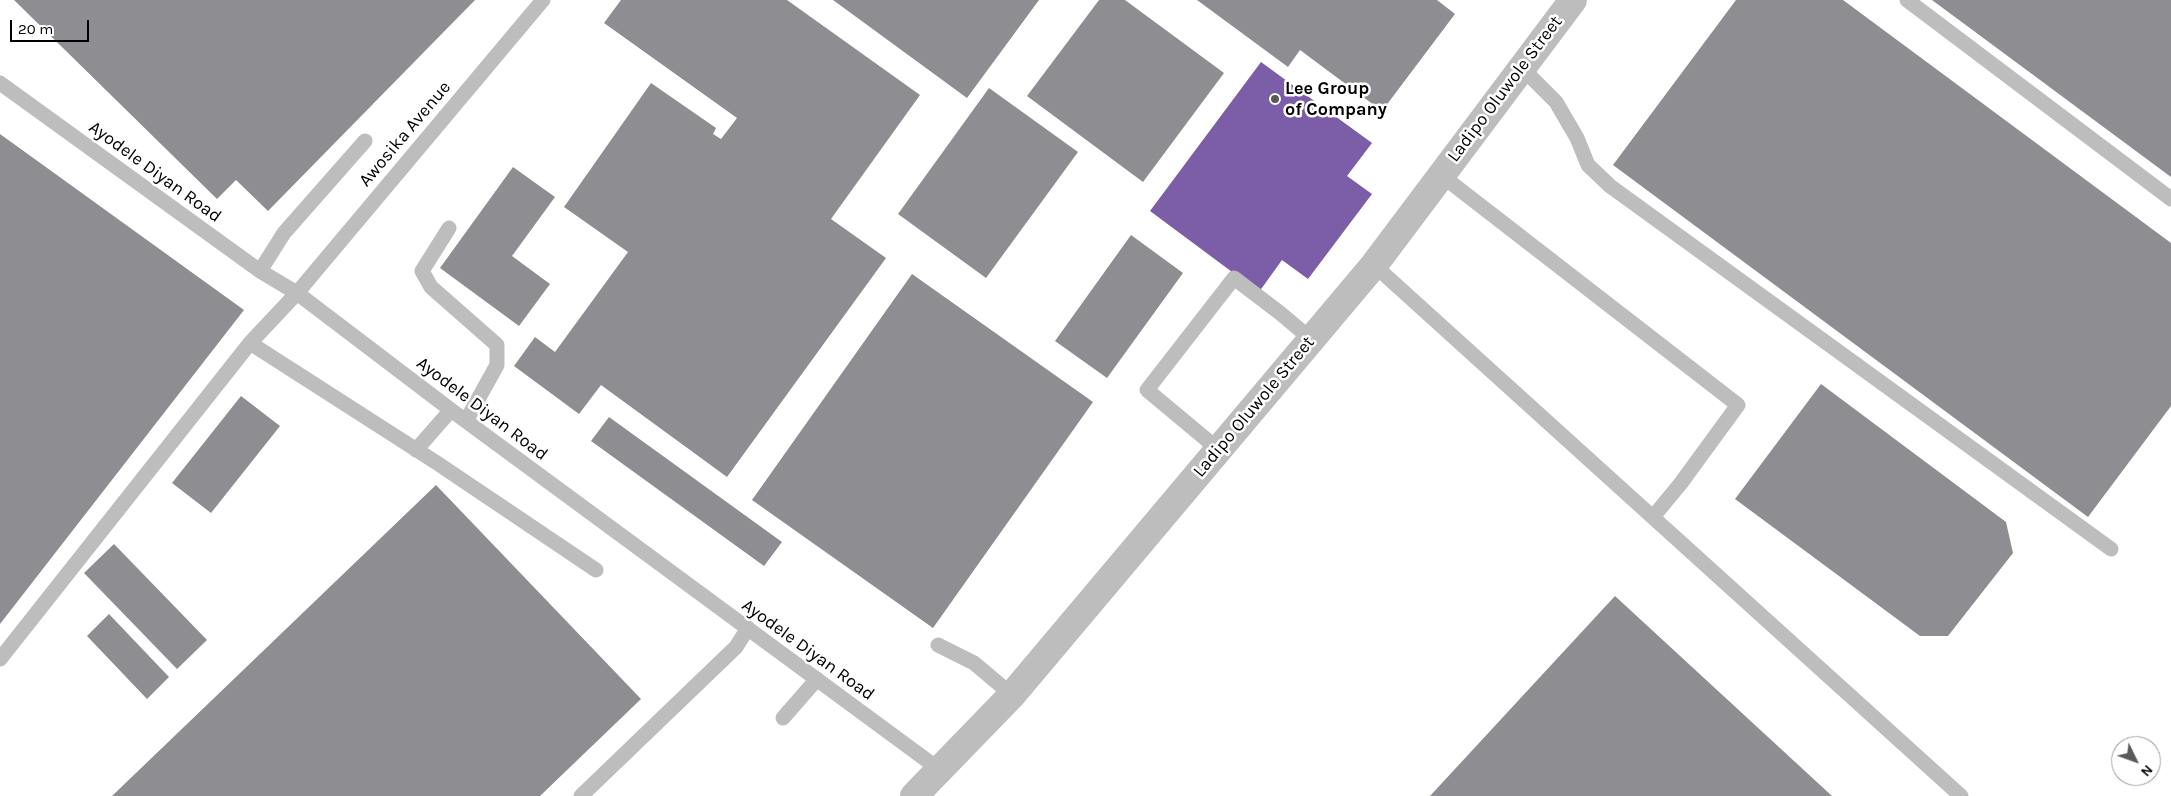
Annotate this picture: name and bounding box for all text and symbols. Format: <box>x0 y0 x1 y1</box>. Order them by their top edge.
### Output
scale bar <box>12 10 91 42</box>
street label: Ladipo Oluwole Street <box>1443 12 1567 166</box>
text: 20 m <box>18 20 53 38</box>
street label: Awosika Avenue <box>355 77 455 191</box>
place label: Lee Group of Company <box>1285 78 1387 120</box>
marker: Lee Group of Company <box>1269 93 1281 105</box>
street label: Ayodele Diyan Road <box>84 117 226 227</box>
street label: Ladipo Oluwole Street <box>1189 332 1319 482</box>
street label: Ayodele Diyan Road <box>412 353 552 465</box>
street label: Ayodele Diyan Road <box>737 595 879 705</box>
north arrow <box>2111 736 2161 786</box>
text: N <box>2137 761 2156 780</box>

